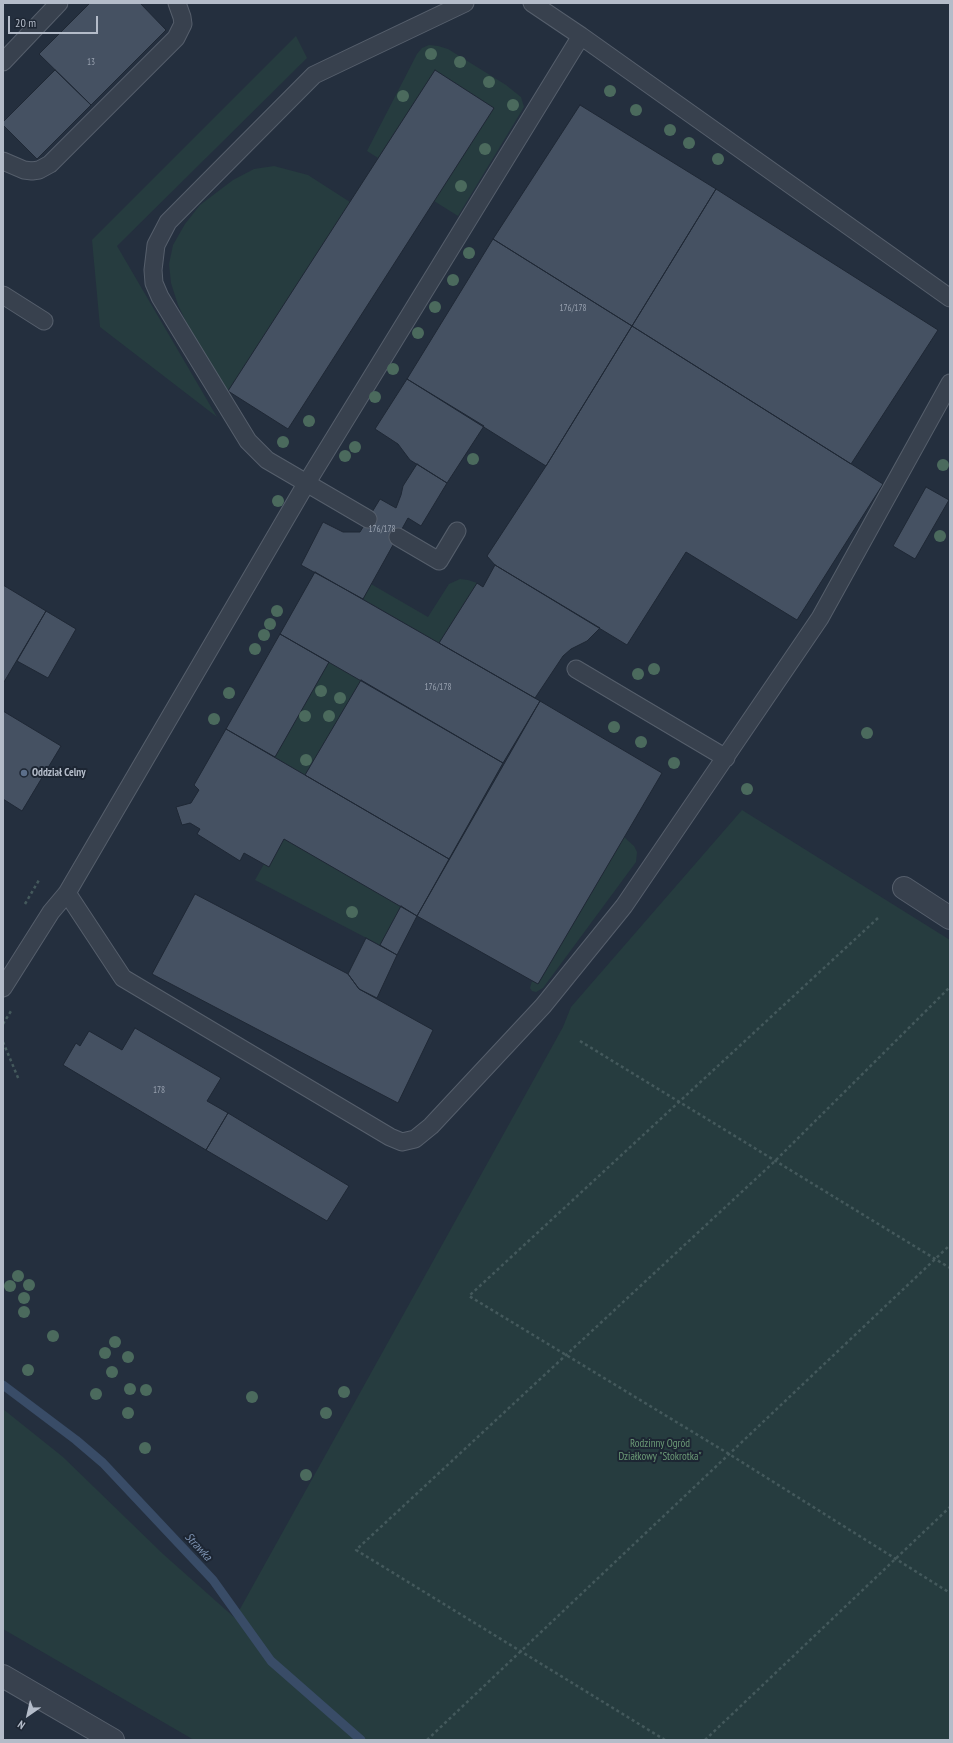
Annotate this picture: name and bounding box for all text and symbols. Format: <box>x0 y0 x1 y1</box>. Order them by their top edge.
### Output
scale bar <box>10 8 100 34</box>
text: 20 m <box>15 15 36 30</box>
house number: 13 <box>87 57 95 67</box>
house number: 176/178 <box>560 303 586 313</box>
house number: 176/178 <box>369 524 395 534</box>
house number: 176/178 <box>425 682 451 692</box>
place label: Oddział Celny <box>32 766 86 780</box>
marker: Oddział Celny <box>19 768 29 778</box>
house number: 178 <box>153 1085 165 1095</box>
park label: Rodzinny Ogród Działkowy "Stokrotka" <box>618 1437 702 1463</box>
water label: Strawka <box>181 1530 215 1564</box>
north arrow <box>8 1695 48 1735</box>
text: N <box>15 1717 28 1732</box>

